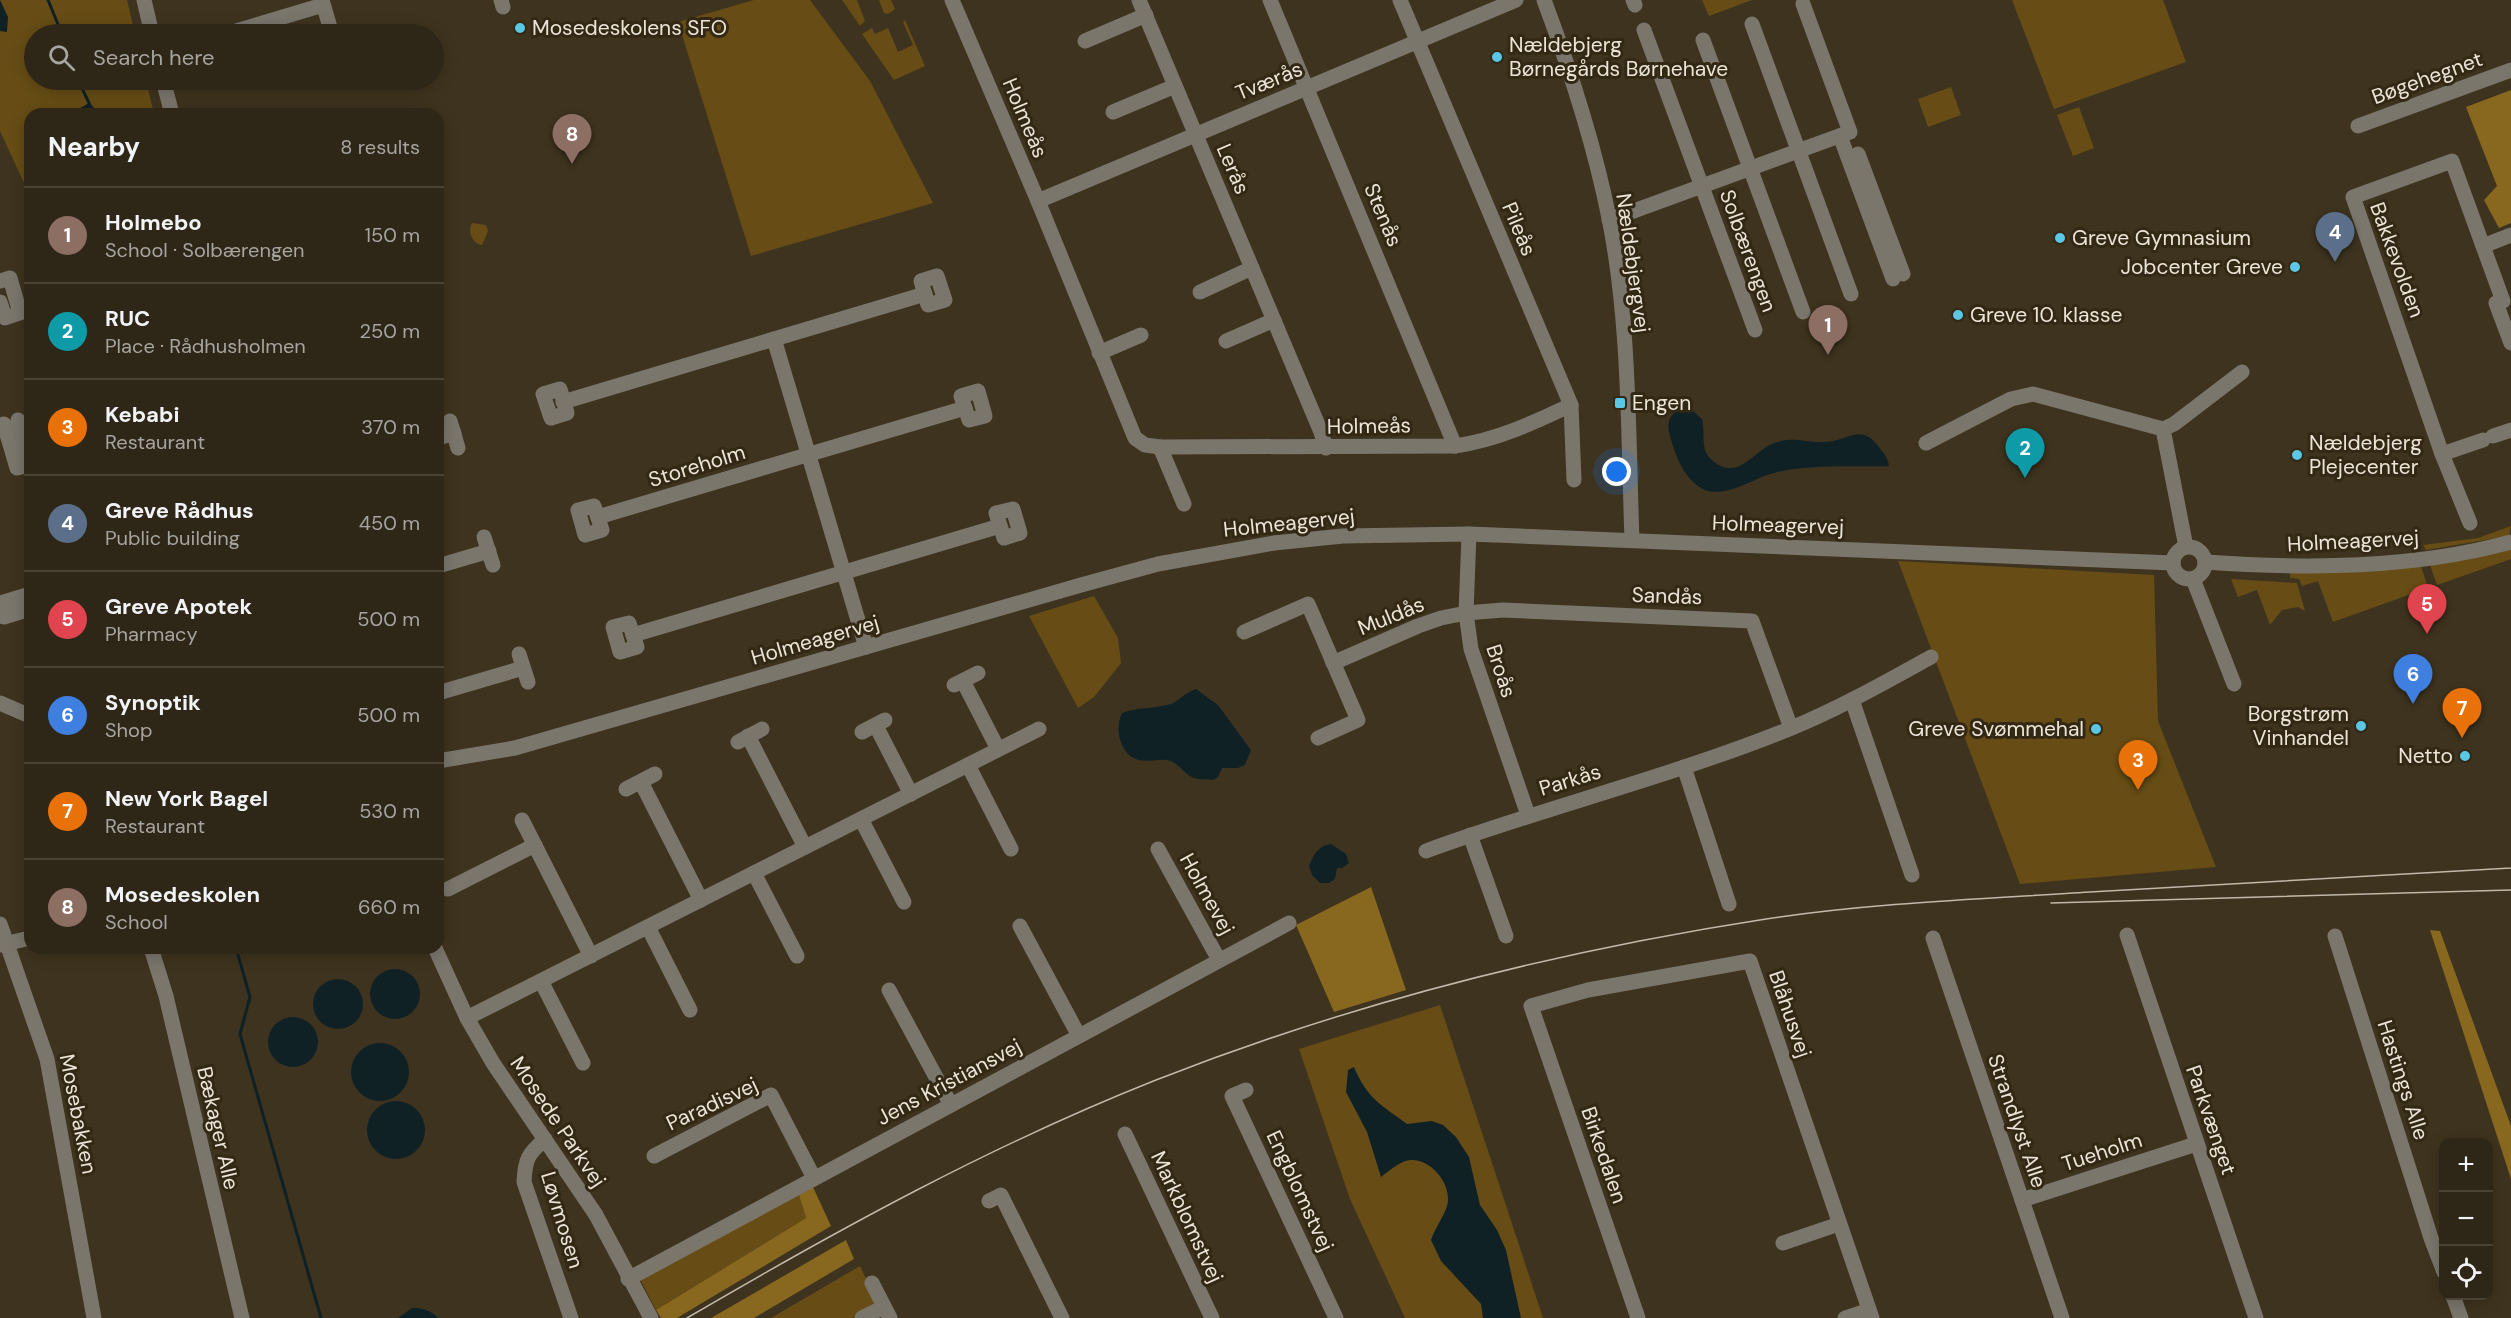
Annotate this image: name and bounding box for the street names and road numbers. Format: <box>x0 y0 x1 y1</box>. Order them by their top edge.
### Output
street label: Bøgehegnet <box>2368 45 2486 111</box>
street label: Tværås <box>1231 55 1307 107</box>
street label: Holmeås <box>996 74 1054 162</box>
street label: Lerås <box>1210 139 1256 199</box>
street label: Stenås <box>1357 179 1409 251</box>
street label: Solbærengen <box>1713 186 1783 316</box>
street label: Nældebjergvej <box>1609 191 1657 335</box>
street label: Pileås <box>1495 198 1543 260</box>
street label: Bakkevolden <box>2363 198 2431 322</box>
street label: Holmeås <box>1327 411 1411 441</box>
street label: Storeholm <box>645 438 749 494</box>
street label: Holmeagervej <box>1222 502 1356 544</box>
street label: Holmeagervej <box>1712 509 1844 541</box>
street label: Holmeagervej <box>2286 524 2420 558</box>
street label: Sandås <box>1631 581 1703 611</box>
street label: Muldås <box>1354 590 1428 642</box>
street label: Holmeagervej <box>748 608 882 672</box>
street label: Broås <box>1479 641 1523 701</box>
street label: Parkås <box>1536 757 1604 803</box>
street label: Holmevej <box>1173 848 1241 940</box>
street label: Blåhusvej <box>1762 967 1818 1061</box>
street label: Hastings Alle <box>2370 1017 2436 1143</box>
street label: Jens Kristiansvej <box>872 1032 1026 1132</box>
street label: Strandlyst Alle <box>1981 1050 2053 1192</box>
street label: Mosede Parkvej <box>504 1051 612 1193</box>
street label: Mosebakken <box>53 1052 103 1176</box>
street label: Parkvænget <box>2179 1061 2243 1179</box>
street label: Bækager Alle <box>190 1064 246 1192</box>
street label: Paradisvej <box>662 1071 762 1137</box>
street label: Birkedalen <box>1574 1103 1634 1207</box>
street label: Engblomstvej <box>1260 1126 1340 1256</box>
street label: Tueholm <box>2058 1126 2146 1178</box>
street label: Markblomstvej <box>1144 1147 1230 1287</box>
street label: Løvmosen <box>534 1168 590 1272</box>

